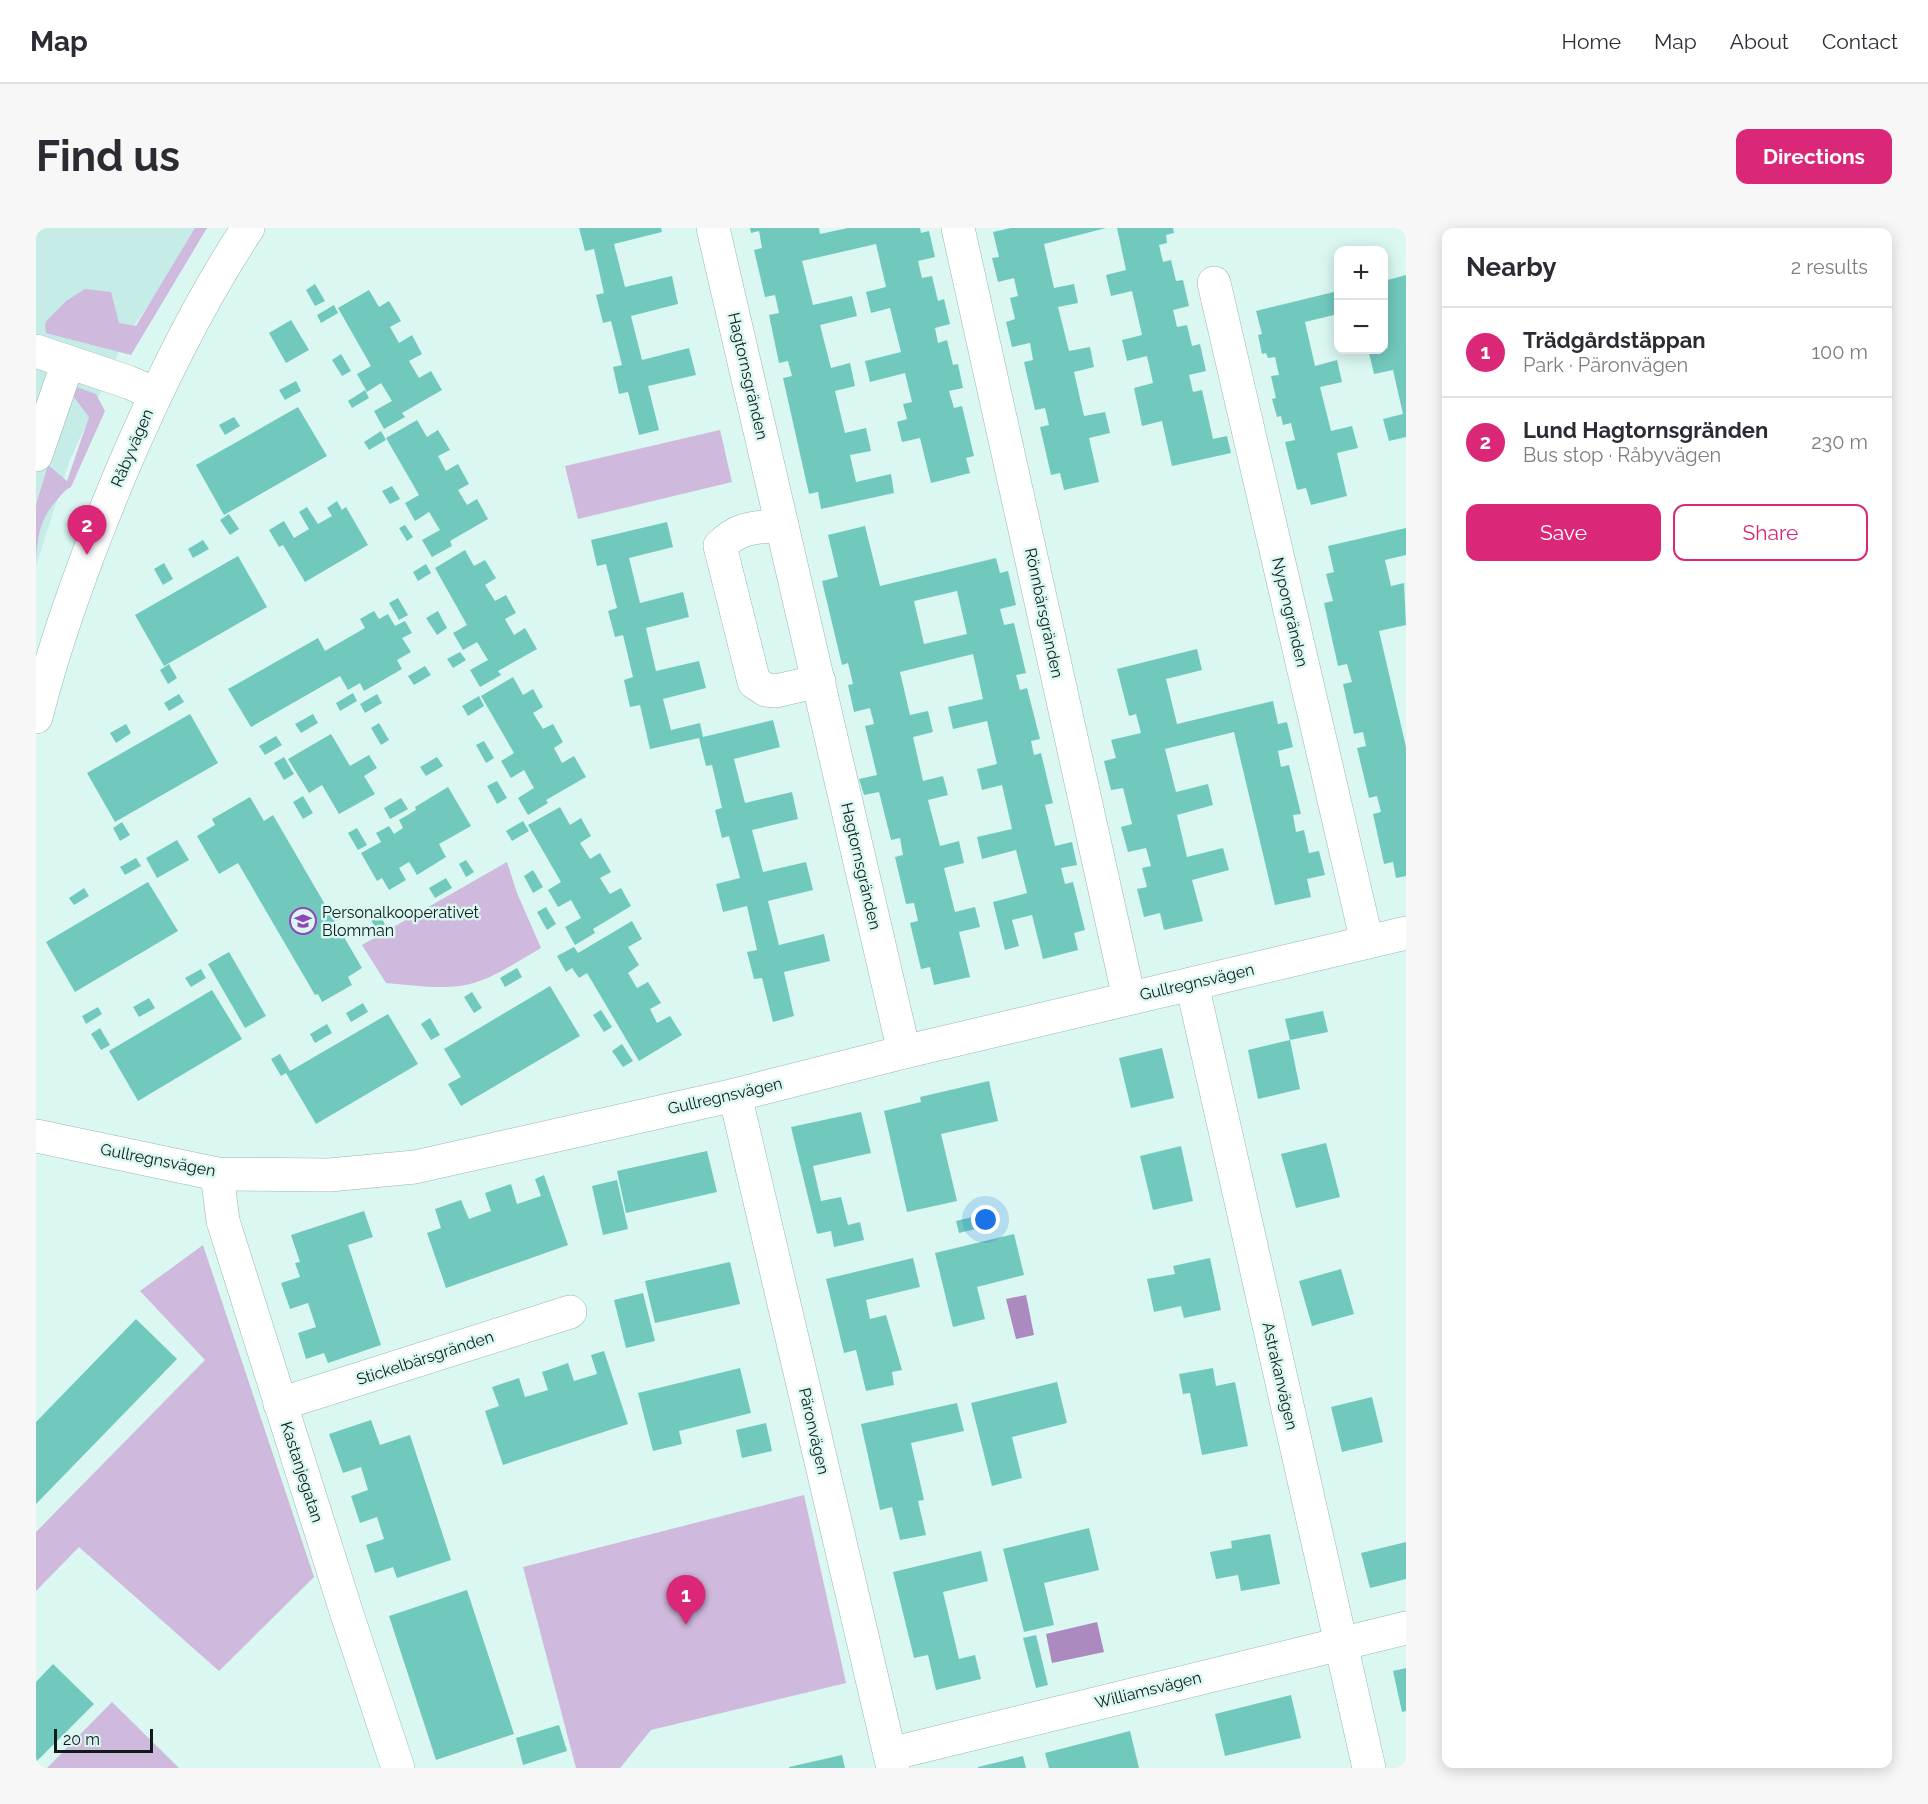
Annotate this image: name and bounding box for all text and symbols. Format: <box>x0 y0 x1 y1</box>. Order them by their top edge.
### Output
text: Map <box>30 25 88 58</box>
text: Home <box>1562 29 1621 54</box>
text: Map <box>1654 29 1697 54</box>
text: About <box>1730 29 1789 54</box>
text: Contact <box>1822 29 1898 54</box>
button: Directions <box>1736 129 1892 184</box>
text: Find us <box>36 132 180 181</box>
map controls <box>1334 246 1388 354</box>
button: + <box>1334 246 1388 300</box>
text: Nearby <box>1466 252 1556 282</box>
text: 2 results <box>1791 255 1868 279</box>
button: − <box>1334 300 1388 354</box>
street label: Hagtornsgränden <box>724 311 772 441</box>
text: Trädgårdstäppan <box>1523 327 1706 353</box>
text: 1 <box>1481 340 1490 364</box>
text: 100 m <box>1811 340 1868 364</box>
text: Park · Päronvägen <box>1523 353 1688 377</box>
street label: Råbyvägen <box>107 406 157 490</box>
text: Lund Hagtornsgränden <box>1523 417 1768 443</box>
text: 2 <box>1480 430 1491 454</box>
text: 230 m <box>1811 430 1868 454</box>
text: Bus stop · Råbyvägen <box>1523 443 1721 467</box>
button: Save <box>1466 504 1661 561</box>
button: Share <box>1673 504 1868 561</box>
pin: 2 <box>68 506 106 555</box>
street label: Rönnbärsgränden <box>1021 546 1067 680</box>
street label: Nypongränden <box>1268 555 1312 669</box>
street label: Hagtornsgränden <box>837 801 885 931</box>
place label: Personalkooperativet Blomman <box>322 903 479 940</box>
school or university icon: Personalkooperativet Blomman <box>288 906 318 936</box>
street label: Gullregnsvägen <box>1138 960 1256 1004</box>
street label: Gullregnsvägen <box>666 1074 784 1118</box>
street label: Gullregnsvägen <box>99 1140 217 1180</box>
your location <box>971 1205 1000 1234</box>
street label: Astrakanvägen <box>1258 1320 1302 1432</box>
street label: Stickelbärsgränden <box>354 1327 496 1389</box>
street label: Päronvägen <box>795 1386 833 1476</box>
street label: Kastanjegatan <box>277 1419 327 1525</box>
pin: 1 <box>666 1576 706 1625</box>
street label: Williamsvägen <box>1093 1668 1203 1712</box>
scale bar <box>54 1726 153 1754</box>
text: 20 m <box>63 1730 100 1749</box>

